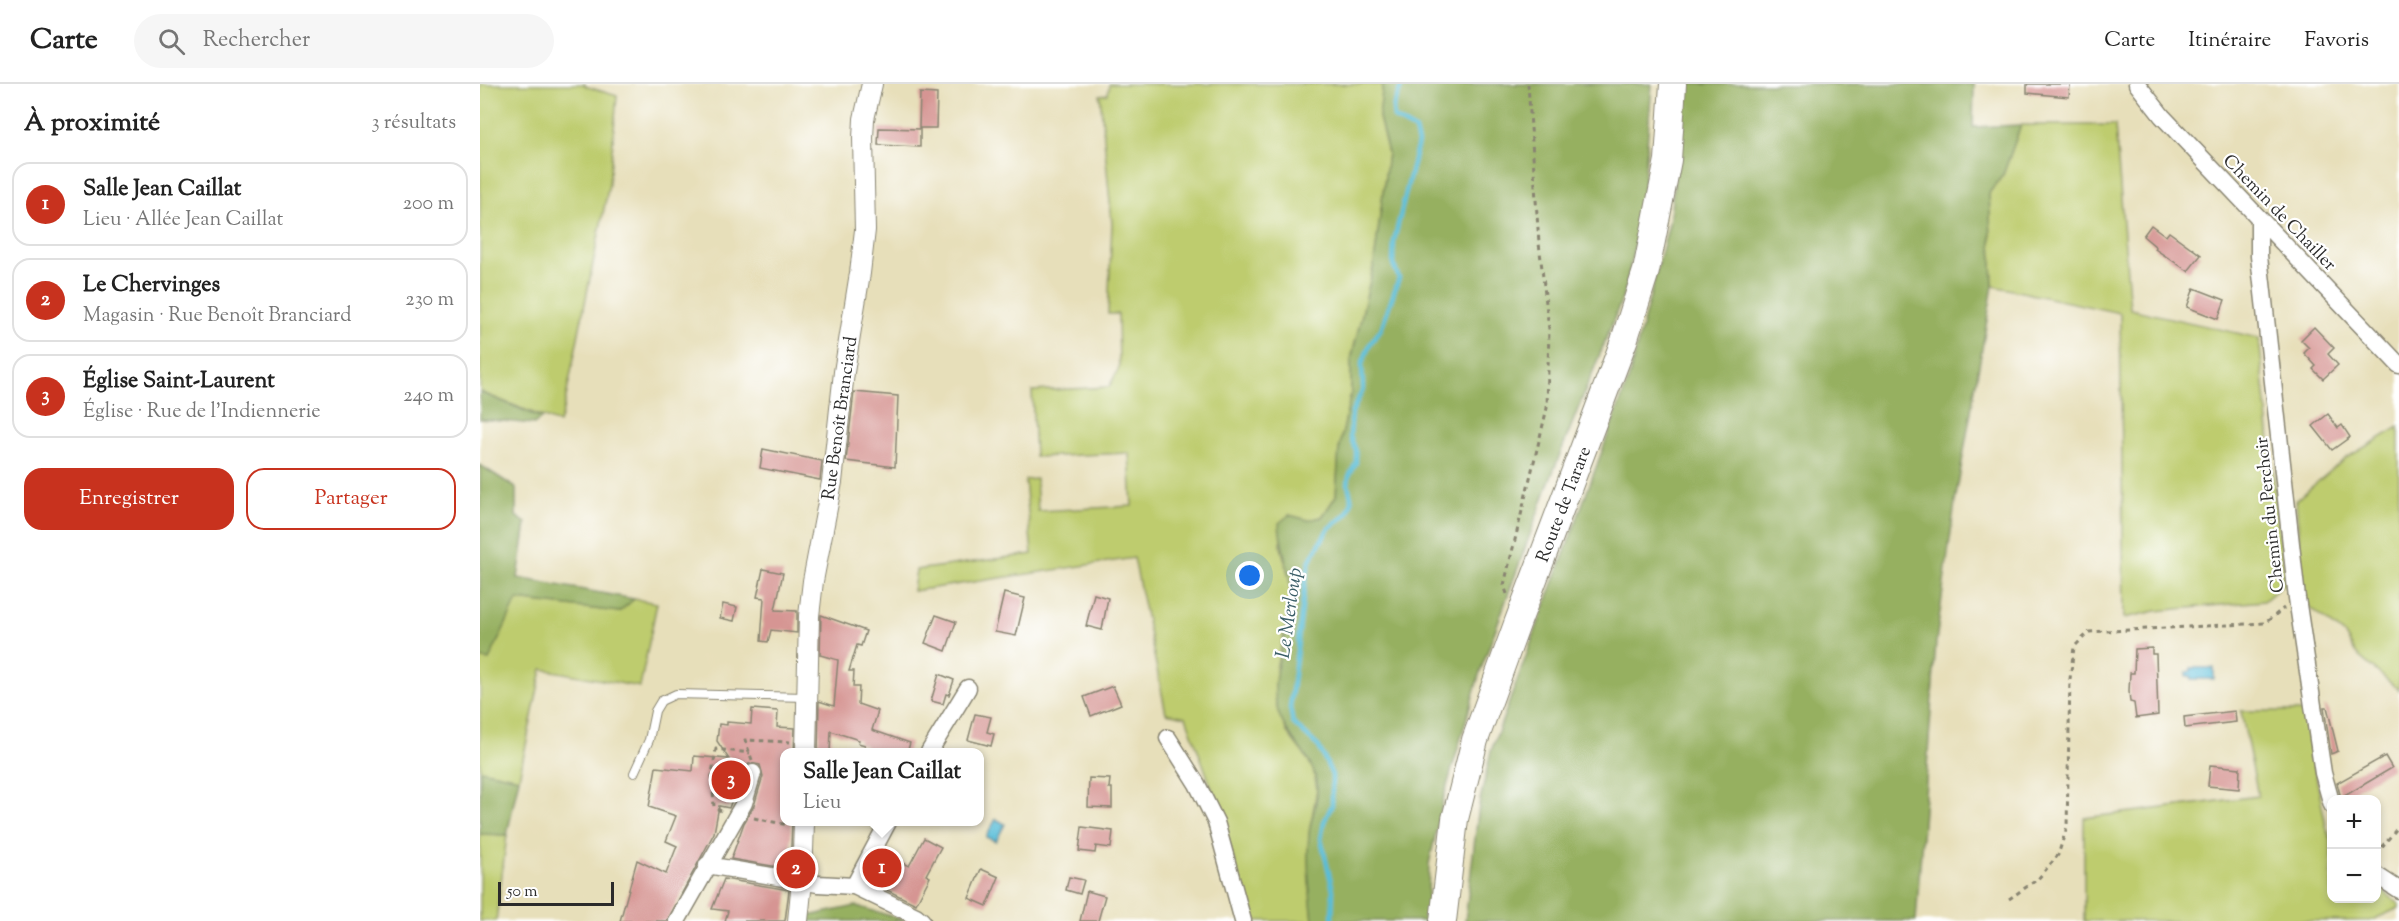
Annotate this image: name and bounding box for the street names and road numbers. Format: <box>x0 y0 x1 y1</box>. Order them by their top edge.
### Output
street label: Chemin de Chailler <box>2216 149 2341 278</box>
street label: Rue Benoît Branciard <box>817 335 865 502</box>
street label: Chemin du Perchoir <box>2250 435 2292 594</box>
street label: Route de Tarare <box>1531 443 1599 566</box>

